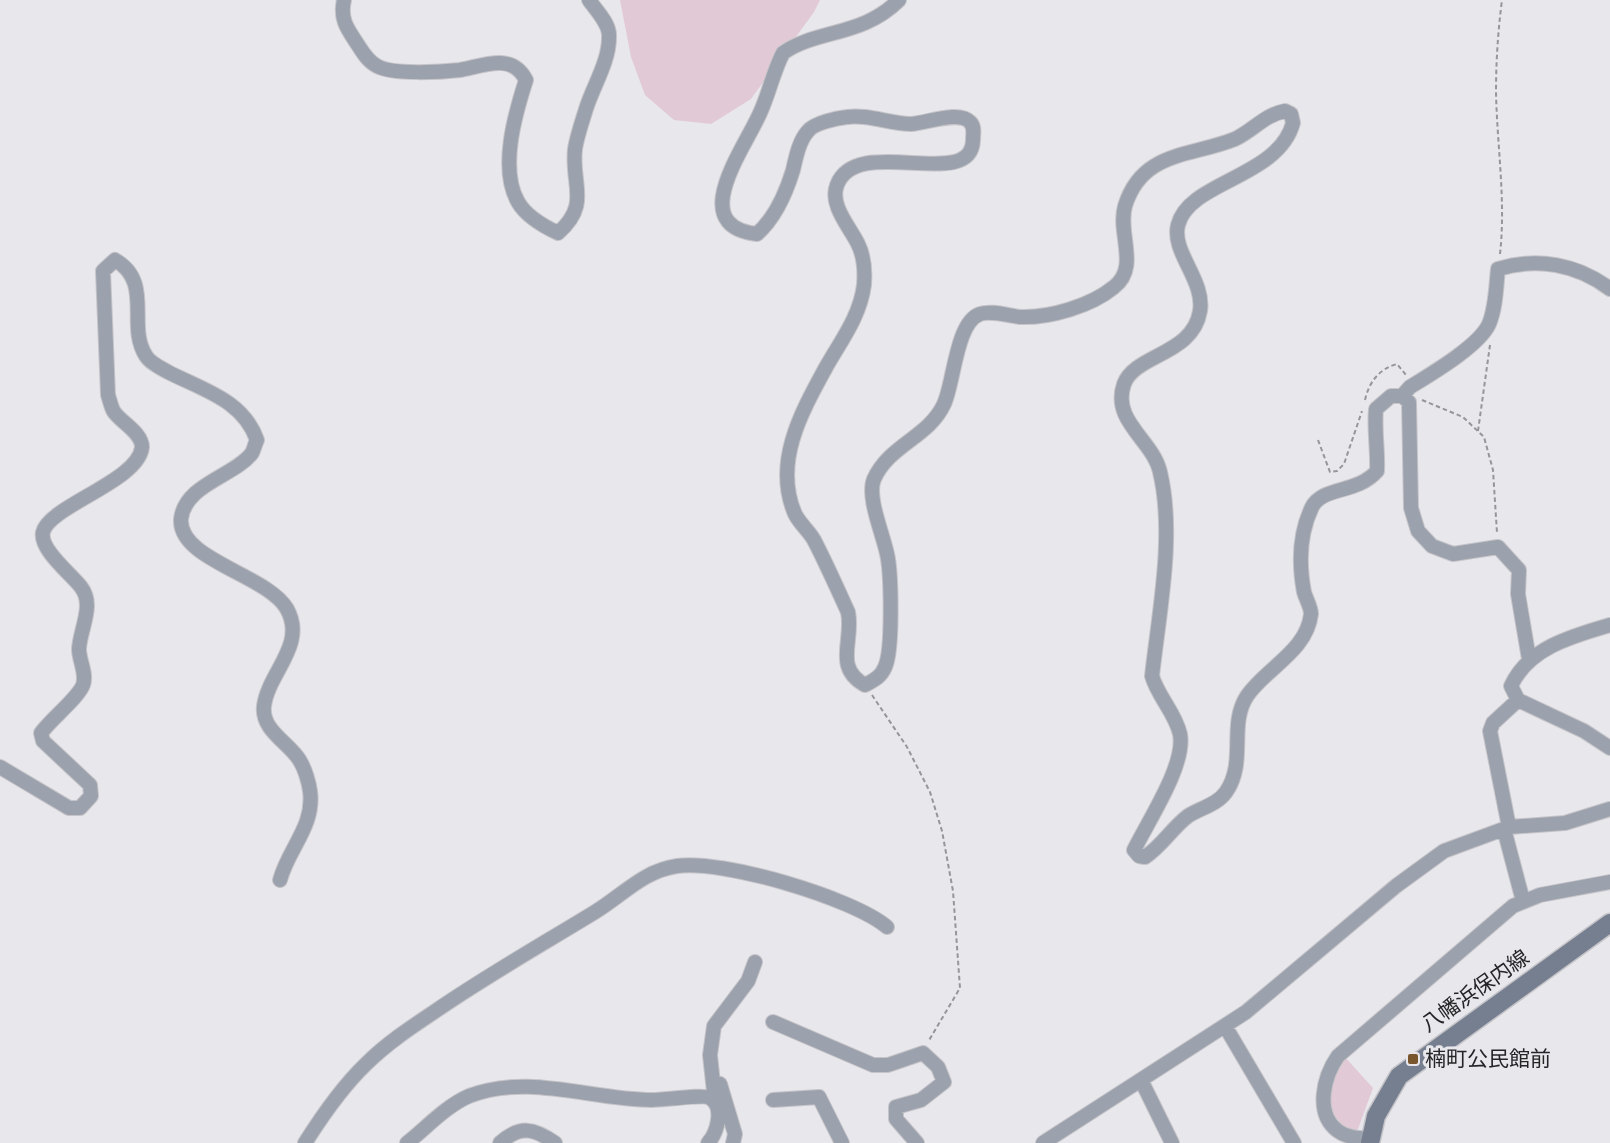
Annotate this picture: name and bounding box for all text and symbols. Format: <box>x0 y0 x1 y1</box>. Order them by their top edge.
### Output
street label: 八幡浜保内線 <box>1416 944 1533 1037</box>
place label: 楠町公民館前 <box>1425 1046 1551 1071</box>
marker: 楠町公民館前 <box>1406 1052 1420 1066</box>

